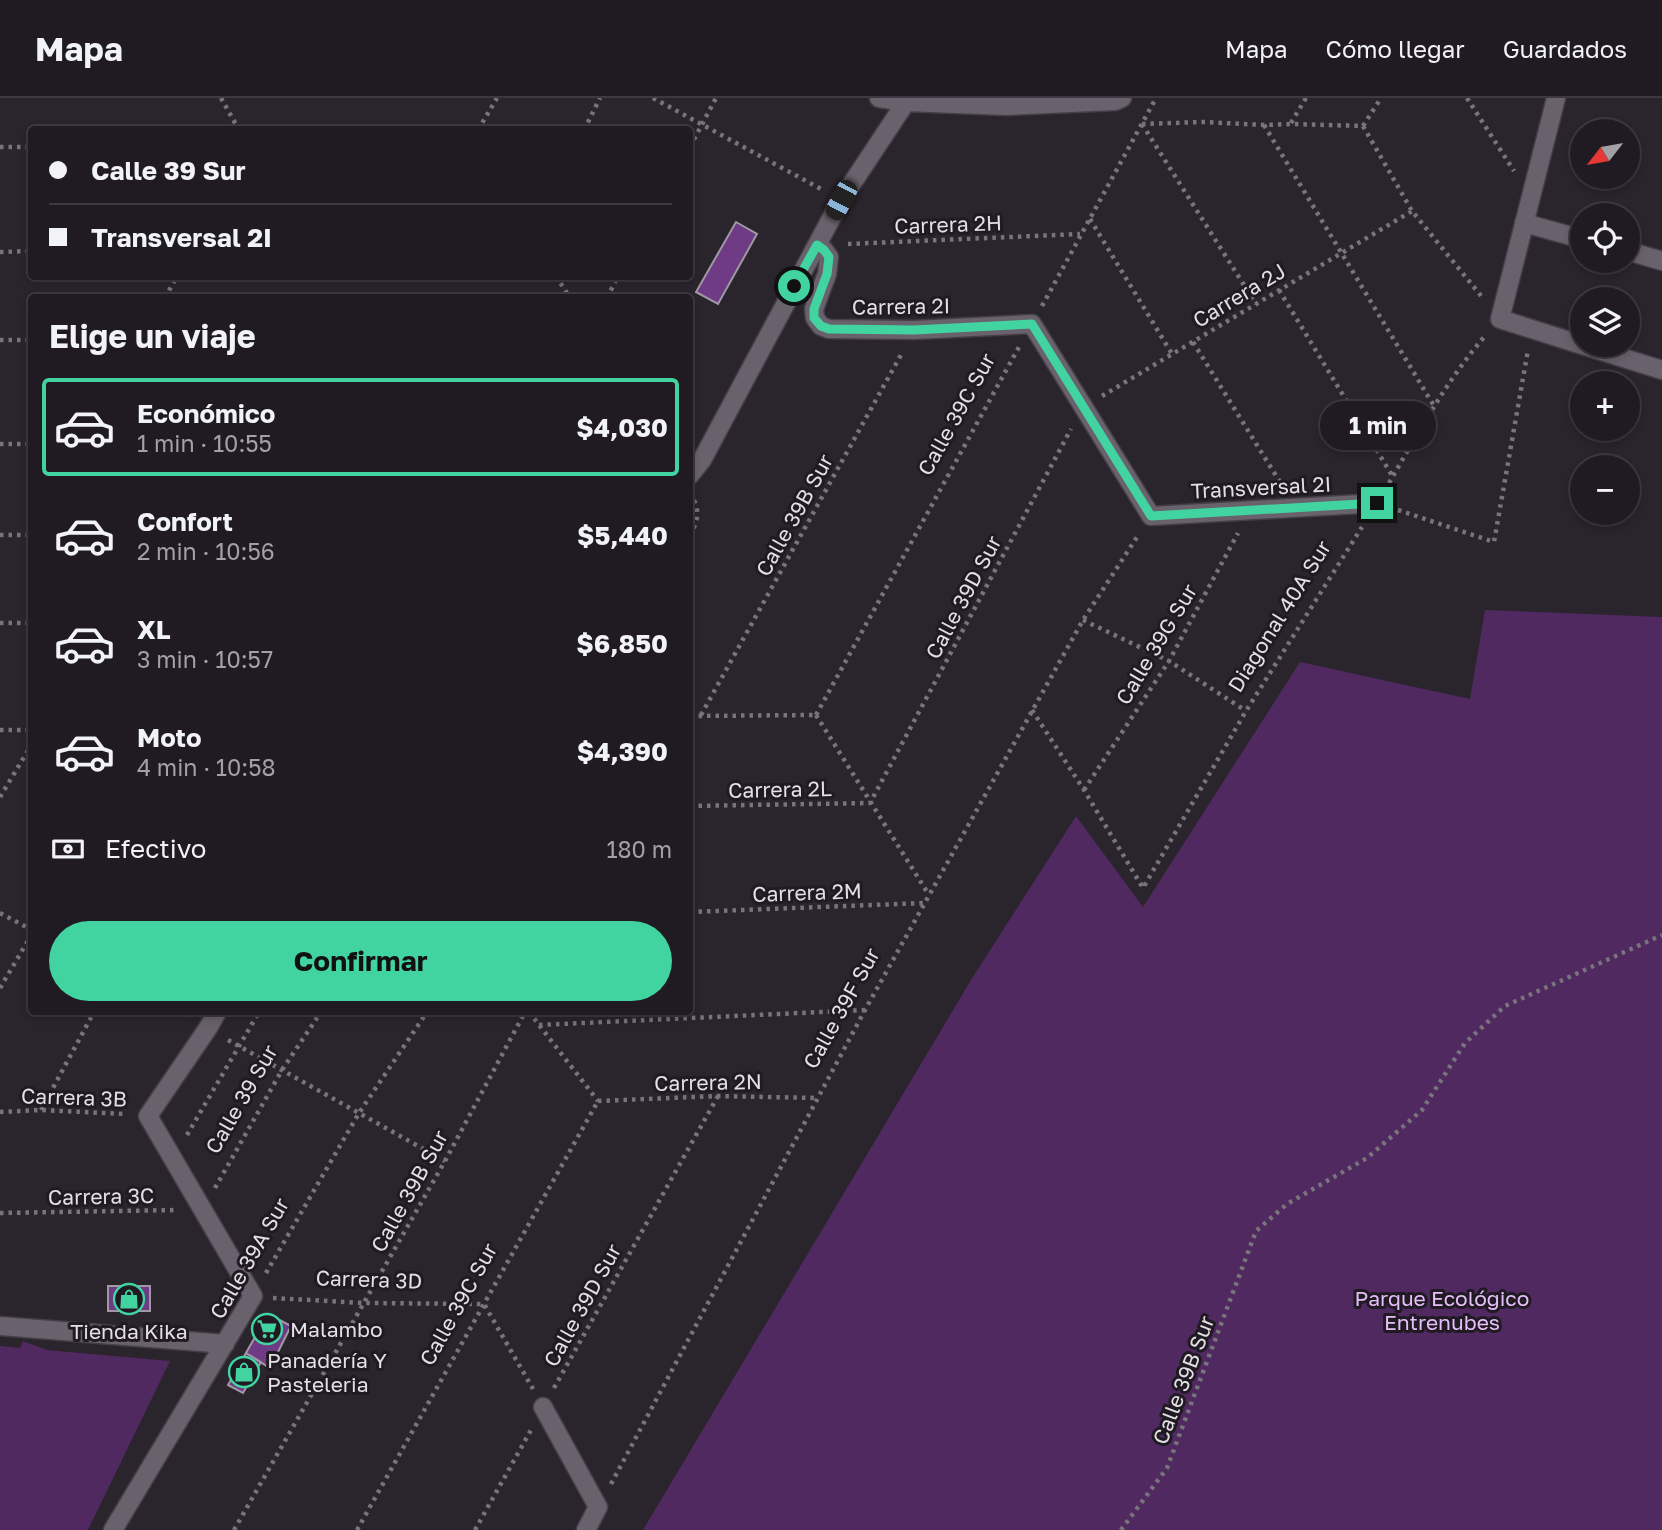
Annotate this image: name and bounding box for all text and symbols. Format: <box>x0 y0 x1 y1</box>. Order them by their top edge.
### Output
text: Mapa <box>35 29 123 68</box>
text: Mapa <box>1225 34 1288 63</box>
text: Cómo llegar <box>1326 34 1465 63</box>
text: Guardados <box>1503 34 1627 63</box>
north arrow <box>1570 119 1640 189</box>
map controls <box>1570 119 1640 525</box>
text: Calle 39 Sur <box>91 155 246 186</box>
car <box>822 177 861 223</box>
button: locate <box>1570 203 1640 273</box>
street label: Carrera 2H <box>894 209 1002 239</box>
text: Transversal 2I <box>91 222 272 253</box>
street label: Carrera 2J <box>1188 257 1290 333</box>
route start <box>778 270 810 302</box>
button: layers <box>1570 287 1640 357</box>
street label: Carrera 2I <box>852 292 950 320</box>
text: Elige un viaje <box>49 317 256 355</box>
street label: Calle 39C Sur <box>912 348 1000 480</box>
button: + <box>1570 371 1640 441</box>
icon: car <box>53 396 116 459</box>
text: Económico <box>137 398 275 429</box>
callout: 1 min <box>1319 402 1435 450</box>
text: 1 min <box>1349 411 1407 439</box>
text: $4,030 <box>576 412 668 443</box>
text: 1 min · 10:55 <box>137 429 272 457</box>
street label: Calle 39B Sur <box>750 449 838 581</box>
button: − <box>1570 455 1640 525</box>
street label: Transversal 2I <box>1190 470 1332 504</box>
route end <box>1361 487 1393 519</box>
icon: car <box>53 504 116 567</box>
text: Confort <box>137 506 233 537</box>
text: $5,440 <box>577 520 668 551</box>
street label: Calle 39D Sur <box>920 531 1006 663</box>
street label: Diagonal 40A Sur <box>1222 535 1336 697</box>
text: 2 min · 10:56 <box>137 537 275 565</box>
street label: Calle 39G Sur <box>1110 579 1202 709</box>
icon: car <box>53 612 116 675</box>
text: XL <box>137 614 171 645</box>
text: $6,850 <box>576 628 668 659</box>
text: 3 min · 10:57 <box>137 645 273 673</box>
icon: car <box>53 720 116 783</box>
text: Moto <box>137 722 202 753</box>
text: $4,390 <box>577 736 668 767</box>
text: 4 min · 10:58 <box>137 753 276 781</box>
street label: Carrera 2L <box>728 775 832 803</box>
icon: cash <box>49 830 87 868</box>
text: Efectivo <box>105 833 206 864</box>
text: 180 m <box>606 835 672 863</box>
street label: Carrera 2M <box>752 877 862 907</box>
button: Confirmar <box>49 921 672 1001</box>
street label: Calle 39F Sur <box>797 943 885 1073</box>
street label: Calle 39 Sur <box>199 1040 283 1158</box>
street label: Carrera 2N <box>654 1068 762 1096</box>
street label: Carrera 3B <box>21 1082 127 1112</box>
street label: Calle 39B Sur <box>365 1125 453 1257</box>
street label: Carrera 3C <box>48 1182 154 1210</box>
street label: Calle 39A Sur <box>204 1193 294 1323</box>
street label: Calle 39C Sur <box>414 1238 502 1370</box>
street label: Calle 39D Sur <box>538 1239 626 1371</box>
street label: Carrera 3D <box>315 1264 423 1294</box>
shop icon: Tienda Kika <box>112 1282 146 1316</box>
park label: Parque Ecológico Entrenubes <box>1355 1285 1529 1335</box>
supermarket icon: Malambo <box>250 1312 284 1346</box>
street label: Calle 39B Sur <box>1147 1312 1219 1448</box>
place label: Malambo <box>290 1316 383 1342</box>
place label: Tienda Kika <box>70 1318 188 1344</box>
place label: Panadería Y Pasteleria <box>267 1347 387 1397</box>
shop icon: Panadería Y Pasteleria <box>227 1355 261 1389</box>

